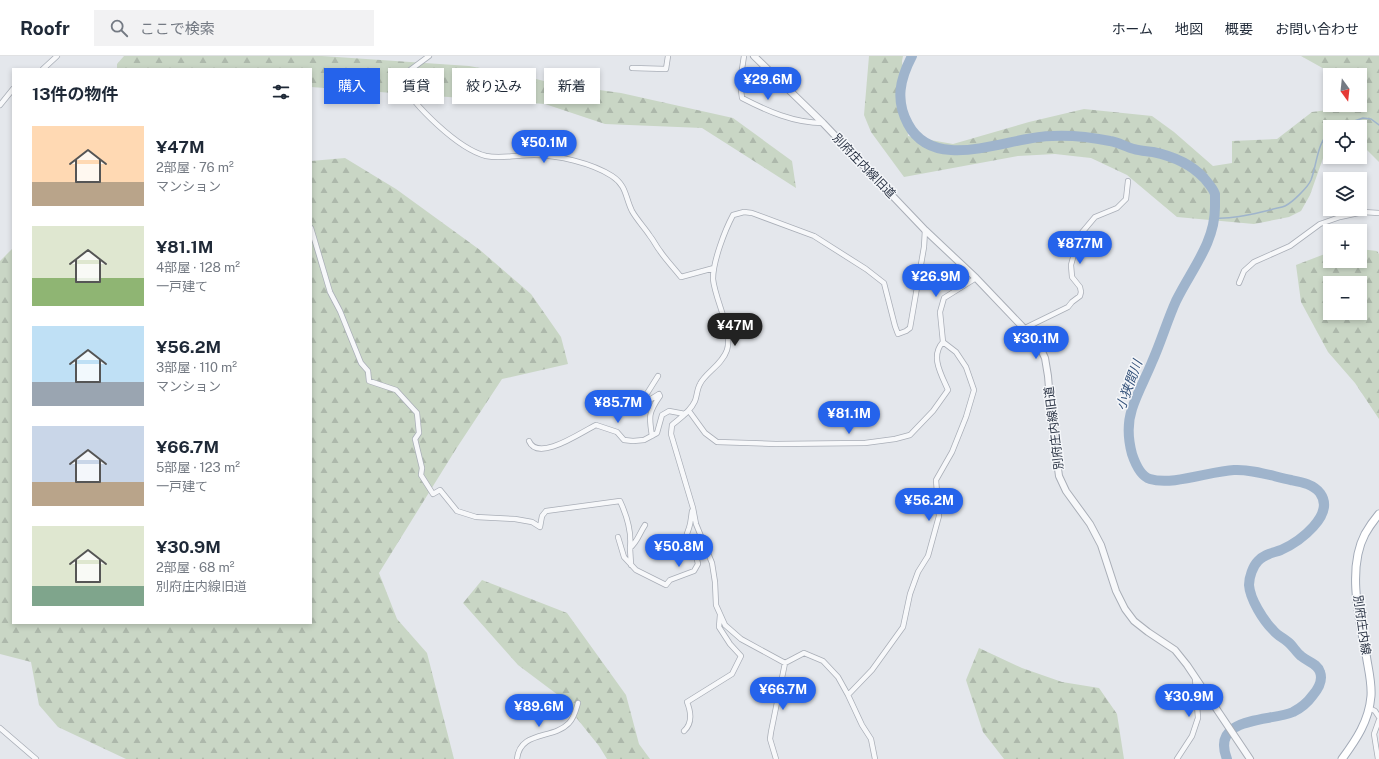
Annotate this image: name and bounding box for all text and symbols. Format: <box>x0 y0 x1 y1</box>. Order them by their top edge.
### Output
search box <box>94 10 374 46</box>
text: Roofr <box>20 17 70 39</box>
icon: search <box>108 17 130 39</box>
text: ここで検索 <box>140 20 215 37</box>
text: ホーム <box>1111 21 1153 37</box>
text: 地図 <box>1175 21 1203 37</box>
text: 概要 <box>1225 21 1253 37</box>
text: お問い合わせ <box>1275 21 1359 37</box>
pin: ¥29.6M <box>735 67 801 101</box>
chip: 購入 <box>324 68 380 104</box>
chip: 賃貸 <box>388 68 444 104</box>
chip: 絞り込み <box>452 68 536 104</box>
chip: 新着 <box>544 68 600 104</box>
north arrow <box>1323 68 1367 112</box>
map controls <box>1323 68 1367 320</box>
text: ¥29.6M <box>743 72 793 87</box>
icon: filters <box>270 81 292 103</box>
text: 13件の物件 <box>32 84 119 104</box>
button: locate <box>1323 120 1367 164</box>
pin: ¥50.1M <box>511 130 577 164</box>
street label: 別府庄内線旧道 <box>830 131 898 201</box>
text: ¥50.1M <box>521 135 567 150</box>
text: ¥47M <box>156 137 205 157</box>
icon: home <box>64 142 112 190</box>
text: 2部屋 · 76 m² <box>156 160 234 175</box>
button: layers <box>1323 172 1367 216</box>
text: マンション <box>156 179 221 194</box>
button: + <box>1323 224 1367 268</box>
pin: ¥87.7M <box>1047 231 1113 265</box>
text: ¥87.7M <box>1057 236 1103 251</box>
text: ¥81.1M <box>156 237 213 257</box>
icon: home <box>64 242 112 290</box>
text: 4部屋 · 128 m² <box>156 260 240 275</box>
pin: ¥26.9M <box>903 264 969 298</box>
text: ¥26.9M <box>911 269 961 284</box>
button: − <box>1323 276 1367 320</box>
text: 一戸建て <box>156 279 208 294</box>
pin: ¥47M <box>711 313 759 347</box>
text: ¥47M <box>716 318 754 333</box>
pin: ¥30.1M <box>1003 326 1069 360</box>
text: ¥30.1M <box>1013 331 1059 346</box>
text: ¥56.2M <box>156 337 221 357</box>
icon: home <box>64 342 112 390</box>
water label: 小狭間川 <box>1113 356 1146 412</box>
text: 3部屋 · 110 m² <box>156 360 237 375</box>
text: マンション <box>156 379 221 394</box>
street label: 別府庄内線旧道 <box>1042 385 1066 471</box>
pin: ¥85.7M <box>585 390 651 424</box>
text: ¥85.7M <box>594 395 642 410</box>
pin: ¥81.1M <box>816 401 882 435</box>
text: ¥81.1M <box>827 406 871 421</box>
text: ¥66.7M <box>156 437 219 457</box>
icon: home <box>64 442 112 490</box>
text: 5部屋 · 123 m² <box>156 460 240 475</box>
text: 一戸建て <box>156 479 208 494</box>
pin: ¥56.2M <box>896 488 962 522</box>
text: ¥56.2M <box>904 493 954 508</box>
pin: ¥50.8M <box>646 534 712 568</box>
text: ¥30.9M <box>156 537 221 557</box>
text: ¥50.8M <box>654 539 704 554</box>
icon: home <box>64 542 112 590</box>
text: 2部屋 · 68 m² <box>156 560 235 575</box>
text: 別府庄内線旧道 <box>156 579 247 594</box>
street label: 別府庄内線 <box>1351 594 1373 656</box>
pin: ¥66.7M <box>750 677 816 711</box>
text: ¥66.7M <box>759 682 807 697</box>
pin: ¥30.9M <box>1156 684 1222 718</box>
text: ¥30.9M <box>1164 689 1214 704</box>
pin: ¥89.6M <box>506 694 572 728</box>
text: ¥89.6M <box>514 699 564 714</box>

